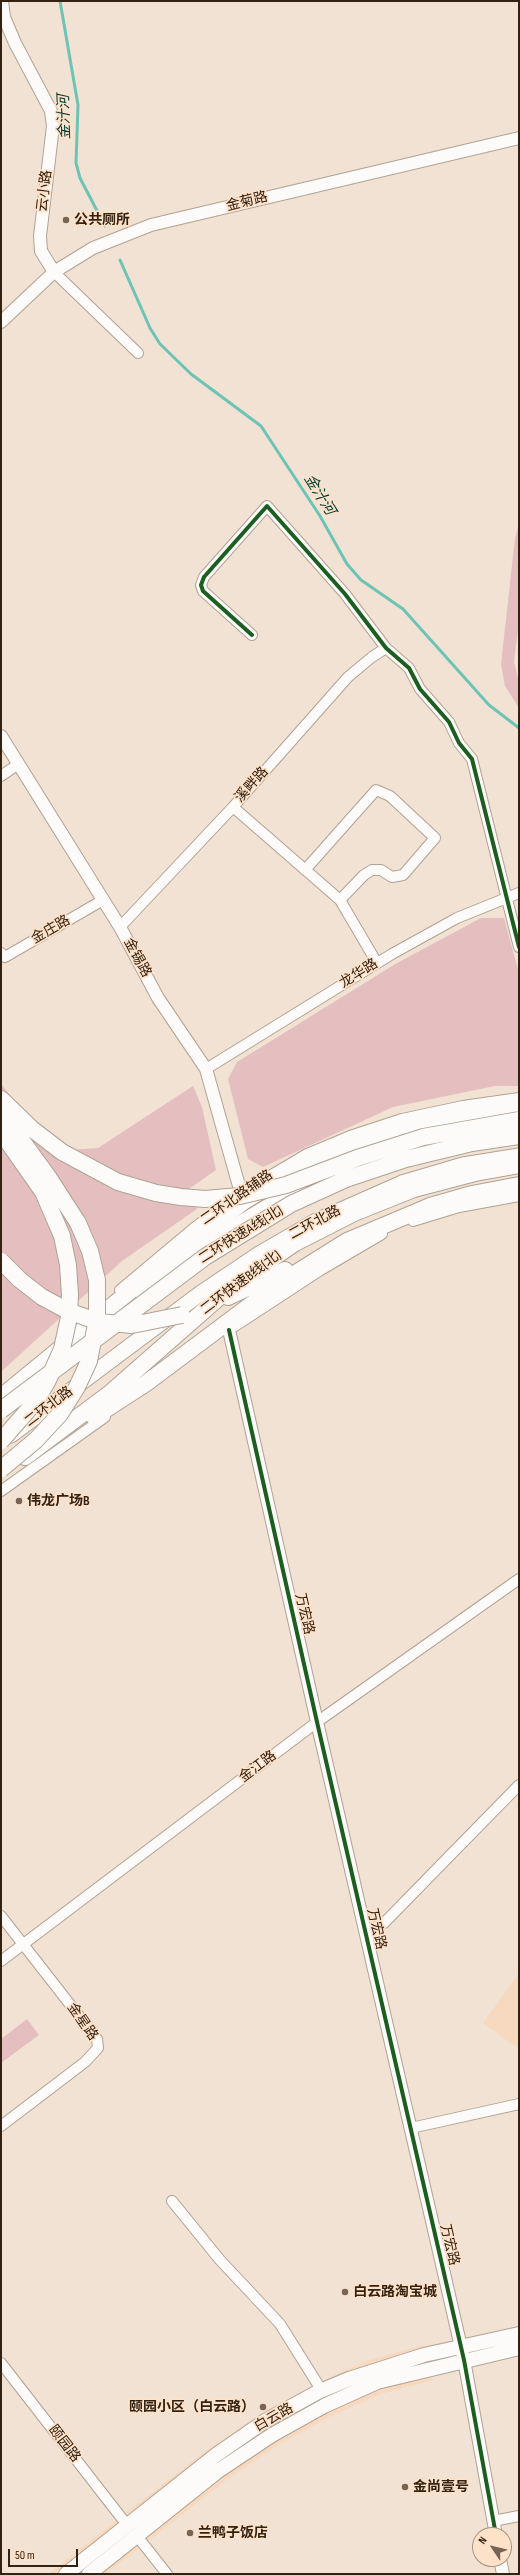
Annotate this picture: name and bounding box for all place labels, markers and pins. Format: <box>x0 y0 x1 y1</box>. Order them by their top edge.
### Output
place label: 公共厕所 <box>74 212 130 228</box>
marker: 公共厕所 <box>61 215 71 225</box>
place label: 伟龙广场B <box>27 1493 90 1509</box>
marker: 伟龙广场B <box>14 1496 24 1506</box>
place label: 白云路淘宝城 <box>353 2284 437 2300</box>
marker: 白云路淘宝城 <box>340 2287 350 2297</box>
place label: 颐园小区（白云路） <box>129 2399 255 2415</box>
marker: 颐园小区（白云路） <box>258 2402 268 2412</box>
place label: 金尚壹号 <box>413 2479 469 2495</box>
marker: 金尚壹号 <box>400 2482 410 2492</box>
place label: 兰鸭子饭店 <box>198 2525 268 2541</box>
marker: 兰鸭子饭店 <box>185 2528 195 2538</box>

